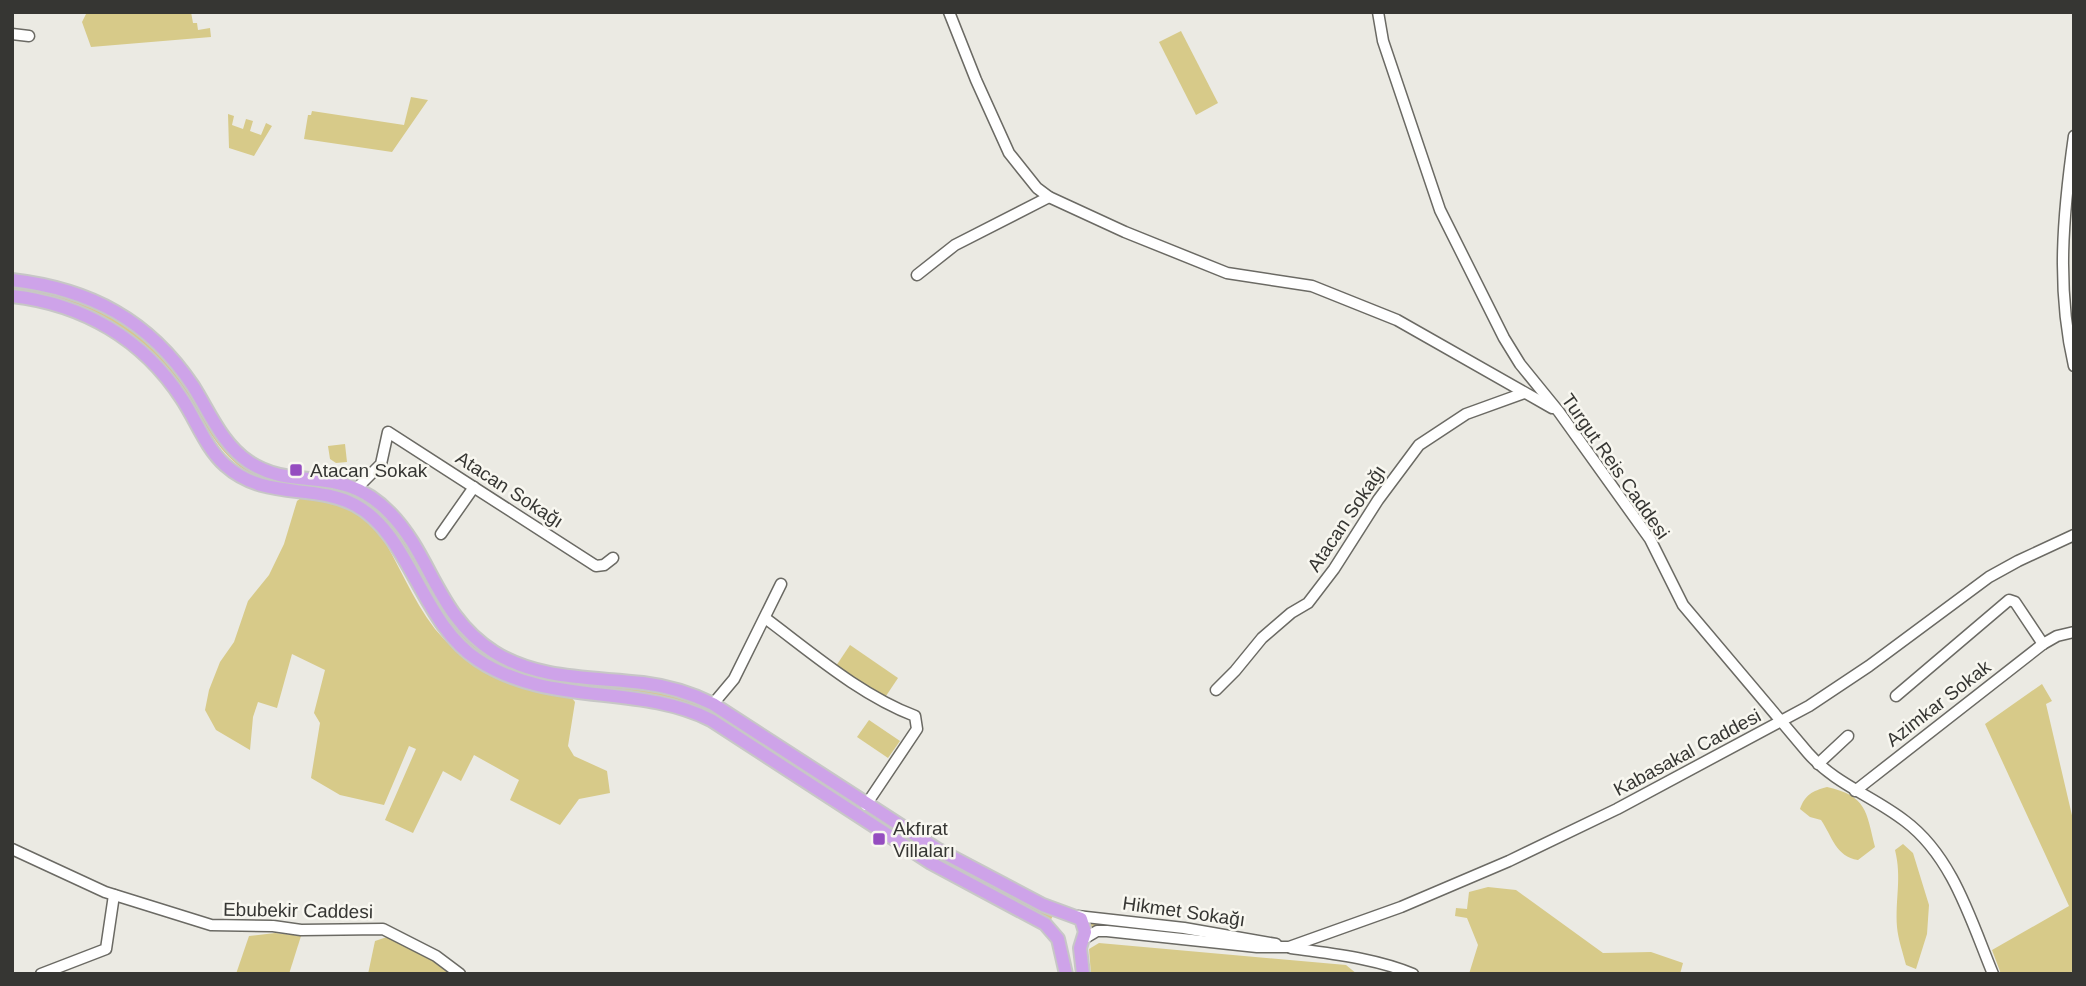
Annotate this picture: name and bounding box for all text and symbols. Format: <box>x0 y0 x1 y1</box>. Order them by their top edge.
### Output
street label: Turgut Reis Caddesi <box>1558 390 1674 543</box>
street label: Atacan Sokağı <box>452 447 567 532</box>
place label: Atacan Sokak <box>310 460 428 481</box>
street label: Atacan Sokağı <box>1303 461 1390 575</box>
marker: Atacan Sokak <box>288 462 304 478</box>
street label: Azimkar Sokak <box>1882 656 1995 751</box>
street label: Kabasakal Caddesi <box>1610 705 1764 800</box>
place label: Akfırat Villaları <box>893 818 955 861</box>
marker: Akfırat Villaları <box>871 831 887 847</box>
street label: Hikmet Sokağı <box>1121 893 1247 930</box>
street label: Ebubekir Caddesi <box>223 899 373 922</box>

